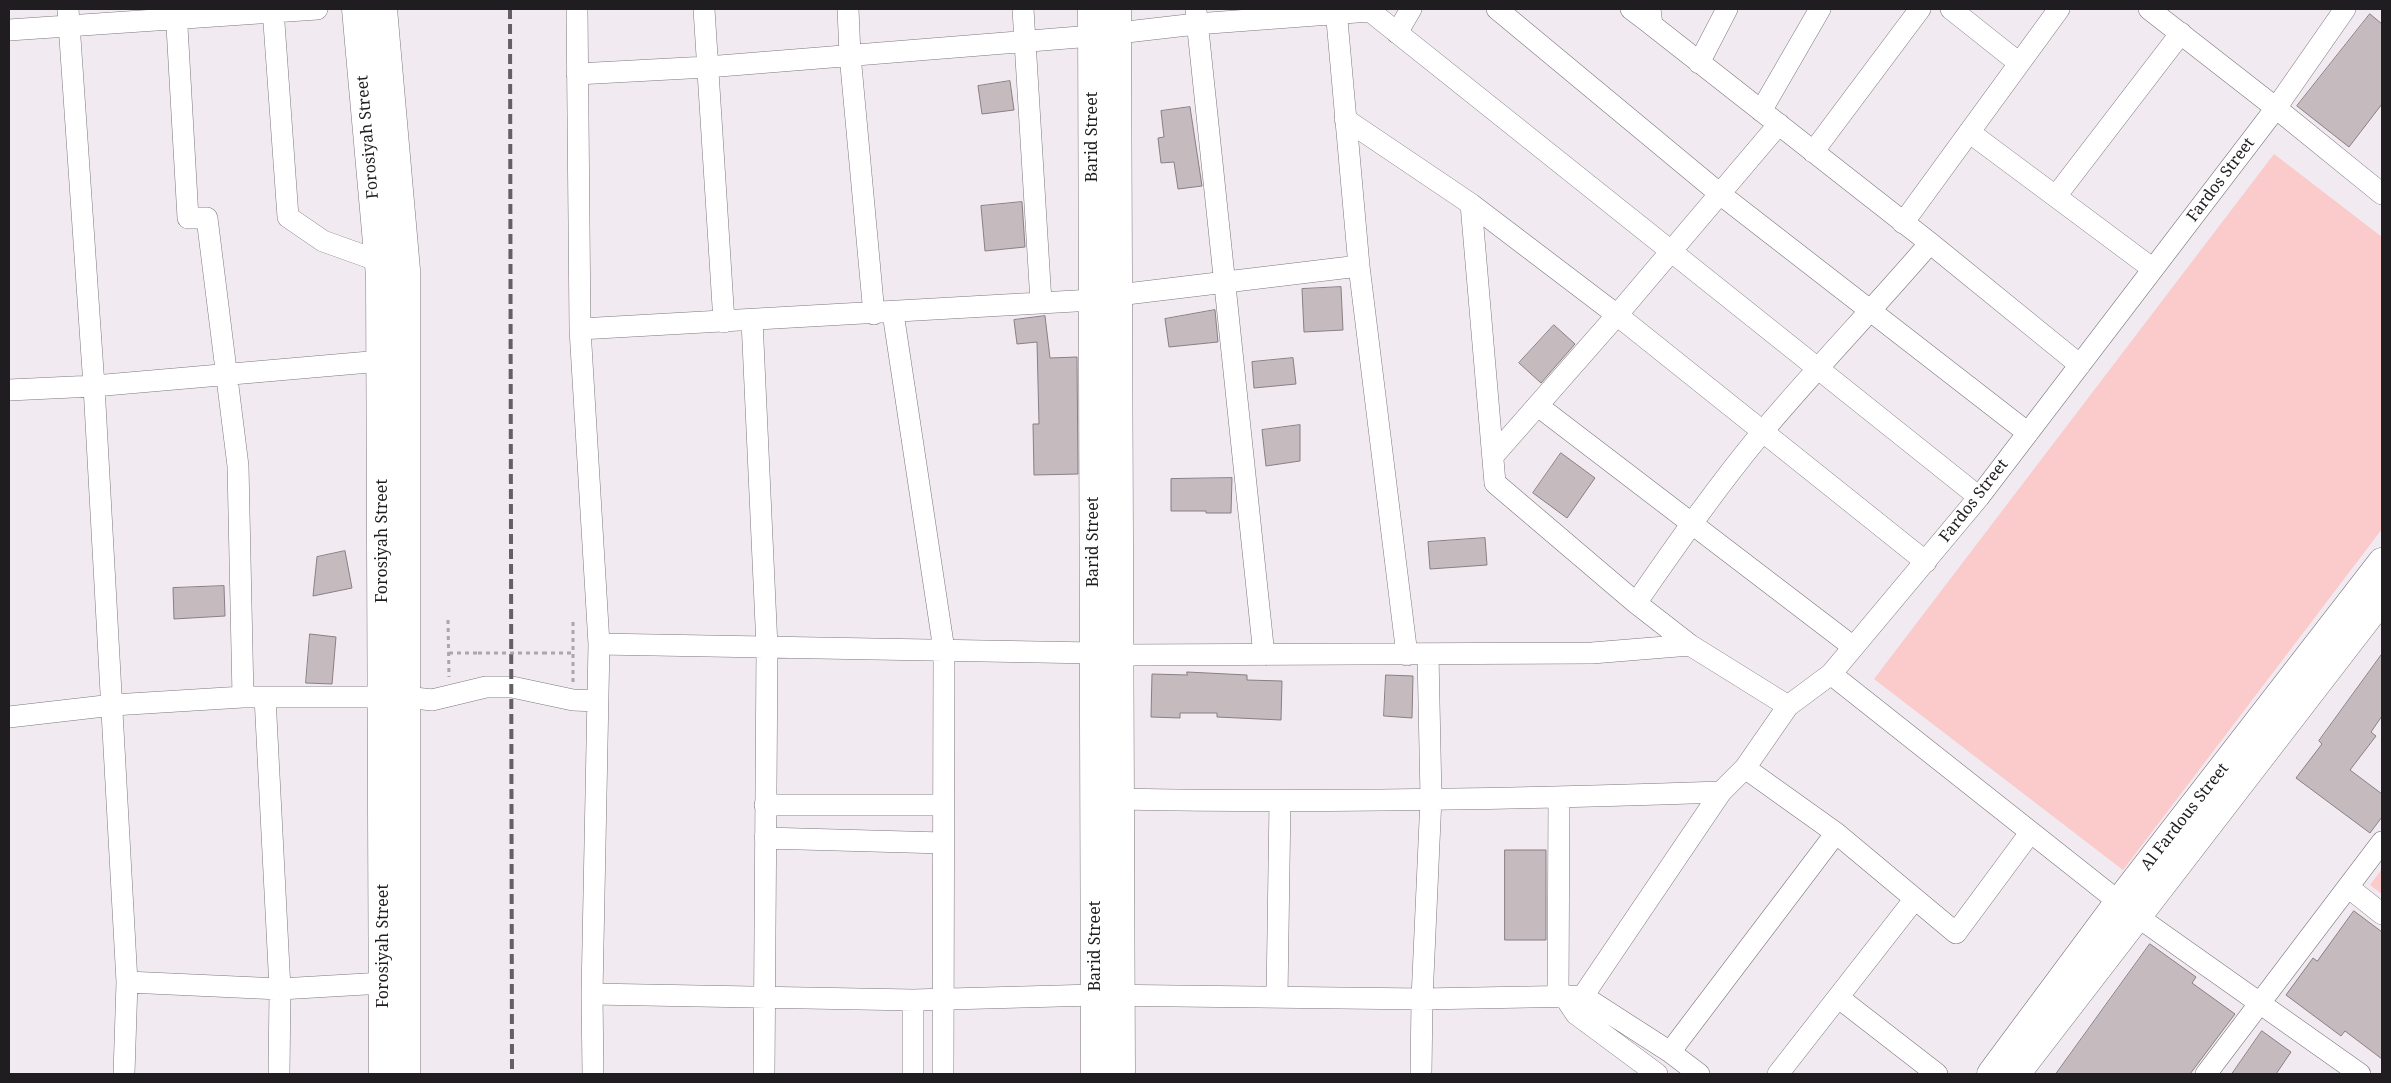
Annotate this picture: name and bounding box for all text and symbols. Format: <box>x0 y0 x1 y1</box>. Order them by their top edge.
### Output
street label: Forosiyah Street <box>353 74 383 200</box>
street label: Barid Street <box>1082 92 1102 182</box>
street label: Fardos Street <box>2183 134 2259 226</box>
street label: Fardos Street <box>1936 456 2012 546</box>
street label: Forosiyah Street <box>372 479 392 603</box>
street label: Barid Street <box>1083 497 1103 587</box>
street label: Al Fardous Street <box>2137 759 2233 875</box>
street label: Forosiyah Street <box>373 884 393 1008</box>
street label: Barid Street <box>1085 901 1105 991</box>

